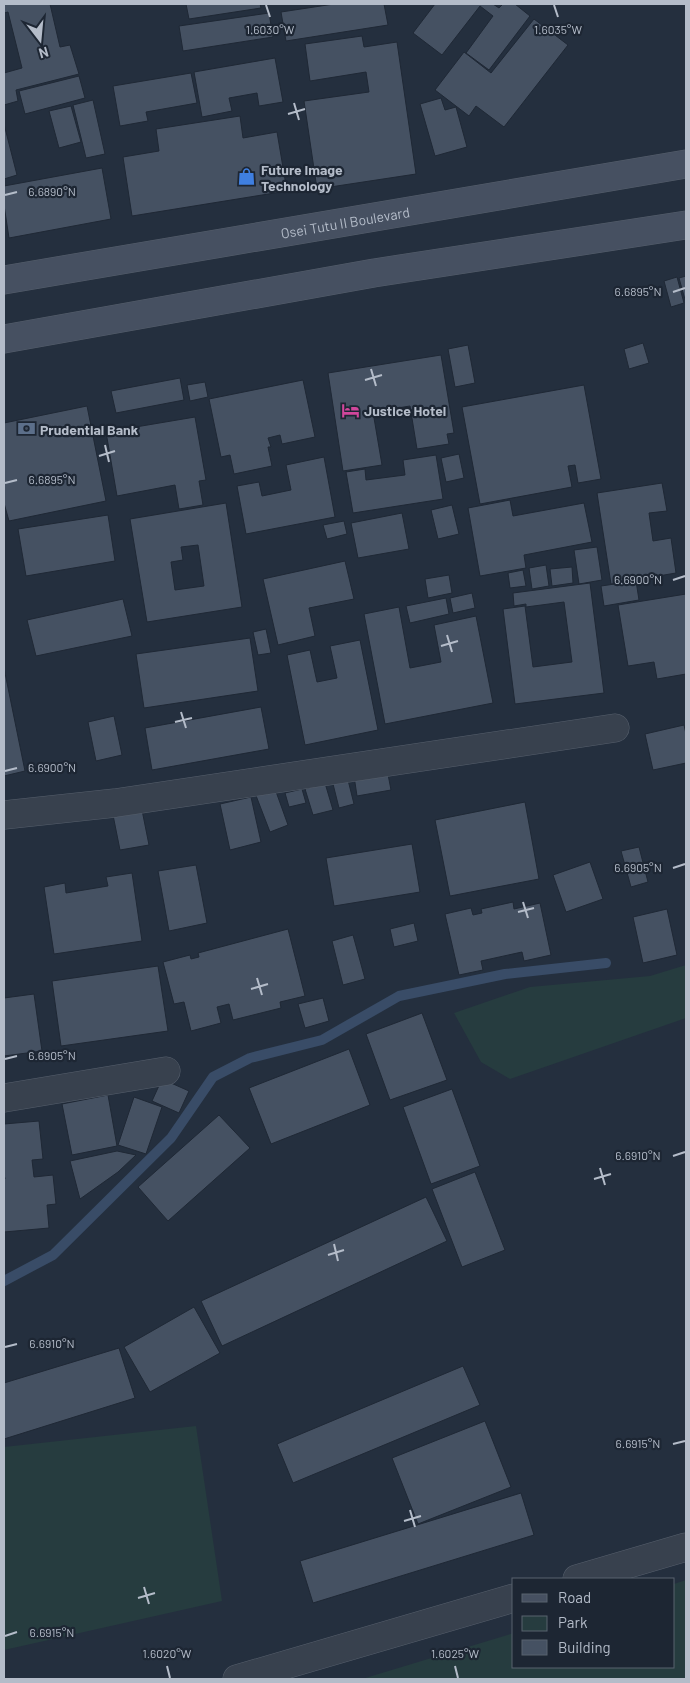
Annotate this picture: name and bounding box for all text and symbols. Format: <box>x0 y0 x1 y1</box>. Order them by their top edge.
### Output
north arrow <box>15 15 65 65</box>
text: 1.6030°W <box>246 22 295 36</box>
text: 1.6035°W <box>534 22 582 36</box>
text: N <box>37 44 51 62</box>
place label: Future Image Technology <box>261 161 343 194</box>
shop icon: Future Image Technology <box>237 167 257 187</box>
text: 6.6890°N <box>28 184 76 198</box>
street label: Osei Tutu II Boulevard <box>279 203 411 241</box>
text: 6.6895°N <box>614 284 662 298</box>
hotel icon: Justice Hotel <box>340 400 360 420</box>
place label: Justice Hotel <box>364 402 446 419</box>
bank icon: Prudential Bank <box>16 419 36 439</box>
place label: Prudential Bank <box>40 421 139 438</box>
text: 6.6895°N <box>28 472 76 486</box>
text: 6.6900°N <box>614 572 662 586</box>
text: 6.6900°N <box>28 760 76 774</box>
text: 6.6905°N <box>614 860 662 874</box>
text: 6.6905°N <box>28 1048 76 1062</box>
text: 6.6910°N <box>615 1148 661 1162</box>
text: 6.6910°N <box>29 1336 75 1350</box>
text: 6.6915°N <box>616 1436 660 1450</box>
legend <box>512 1578 675 1668</box>
text: Road <box>558 1588 591 1606</box>
text: Park <box>558 1613 588 1631</box>
text: 6.6915°N <box>30 1625 74 1639</box>
text: Building <box>558 1638 611 1656</box>
text: 1.6020°W <box>143 1646 192 1660</box>
text: 1.6025°W <box>431 1646 480 1660</box>

